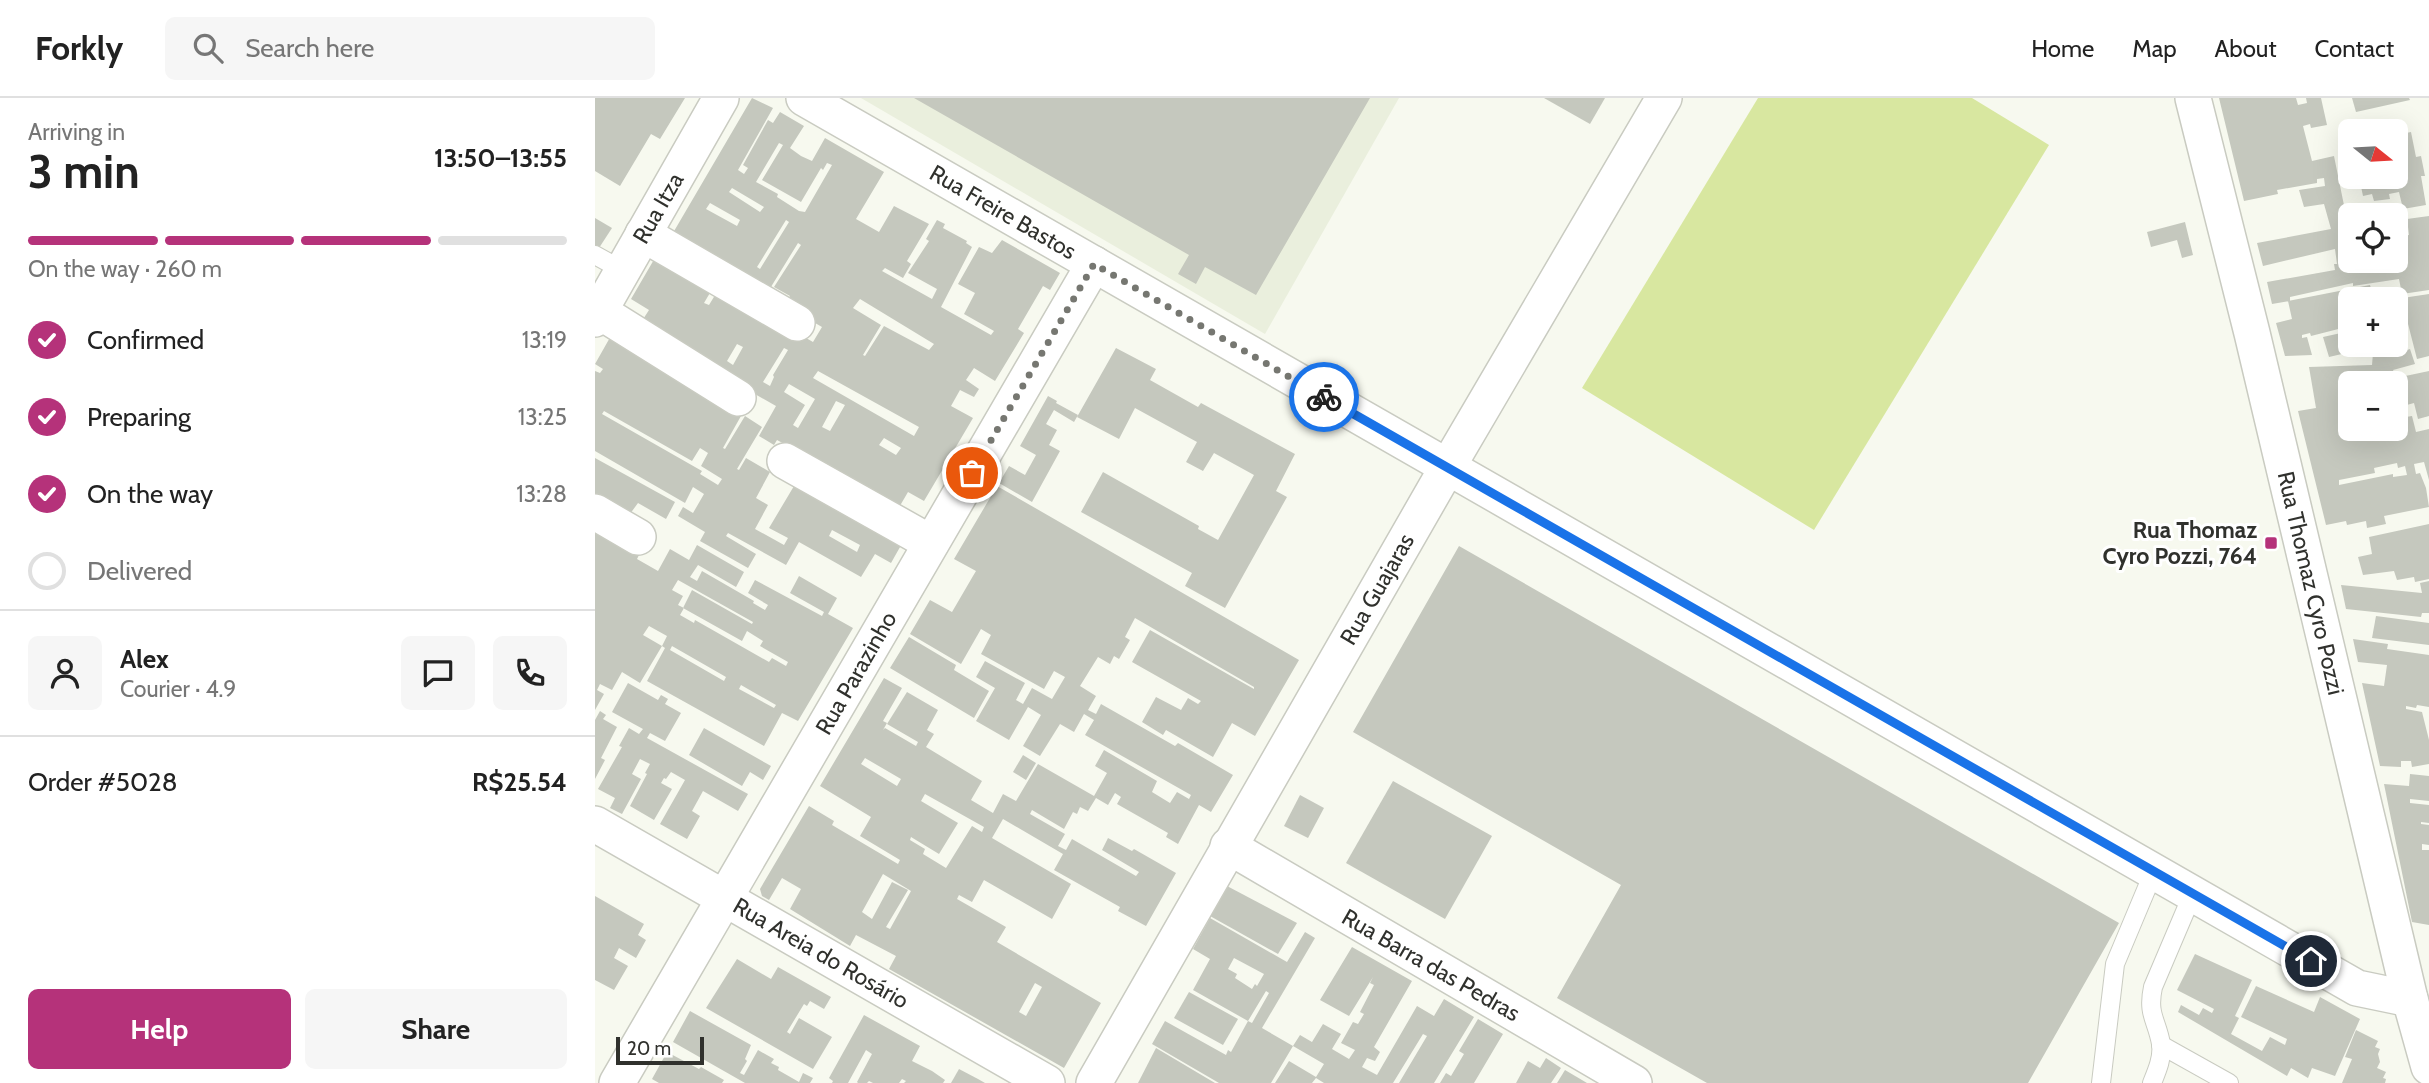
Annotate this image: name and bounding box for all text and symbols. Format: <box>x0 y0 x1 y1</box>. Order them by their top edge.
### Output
search box <box>165 17 655 80</box>
text: Forkly <box>35 28 123 68</box>
icon: search <box>189 29 227 67</box>
text: Search here <box>245 32 374 64</box>
text: Home <box>2031 34 2094 63</box>
text: Map <box>2132 34 2177 63</box>
text: About <box>2215 34 2277 63</box>
text: Contact <box>2315 34 2394 63</box>
text: Arriving in <box>28 118 125 146</box>
north arrow <box>2338 119 2408 189</box>
map controls <box>2338 119 2408 441</box>
text: 13:50–13:55 <box>434 142 567 174</box>
text: 3 min <box>28 144 140 200</box>
street label: Rua Freire Bastos <box>925 159 1081 265</box>
street label: Rua Itza <box>627 168 689 248</box>
button: locate <box>2338 203 2408 273</box>
text: On the way · 260 m <box>28 255 222 283</box>
button: + <box>2338 287 2408 357</box>
icon: check <box>28 321 66 359</box>
text: Confirmed <box>87 324 204 356</box>
text: 13:19 <box>522 326 567 354</box>
courier <box>1289 362 1359 432</box>
button: − <box>2338 371 2408 441</box>
icon: bike <box>1305 378 1343 416</box>
icon: check <box>28 398 66 436</box>
text: Preparing <box>87 401 191 433</box>
text: 13:25 <box>518 403 567 431</box>
pin <box>942 443 1002 503</box>
icon: bag <box>953 454 991 492</box>
street label: Rua Thomaz Cyro Pozzi <box>2272 468 2350 698</box>
icon: check <box>28 475 66 513</box>
text: On the way <box>87 478 213 510</box>
text: 13:28 <box>516 480 567 508</box>
place label: Rua Thomaz Cyro Pozzi, 764 <box>2102 516 2257 570</box>
street label: Rua Guajaras <box>1334 528 1420 650</box>
marker: Rua Thomaz Cyro Pozzi, 764 <box>2263 535 2279 551</box>
text: Delivered <box>87 555 192 587</box>
street label: Rua Parazinho <box>809 606 903 740</box>
button: person <box>28 636 102 710</box>
button: chat <box>401 636 475 710</box>
button: phone <box>493 636 567 710</box>
text: Alex <box>120 643 169 675</box>
text: Courier · 4.9 <box>120 675 236 703</box>
text: Order #5028 <box>28 766 177 798</box>
text: R$25.54 <box>472 766 567 798</box>
street label: Rua Areia do Rosário <box>728 891 914 1015</box>
street label: Rua Barra das Pedras <box>1337 903 1525 1027</box>
pin <box>2281 931 2341 991</box>
icon: home <box>2292 942 2330 980</box>
button: Help <box>28 989 291 1069</box>
button: Share <box>305 989 567 1069</box>
scale bar <box>616 1034 703 1066</box>
text: 20 m <box>627 1037 671 1060</box>

